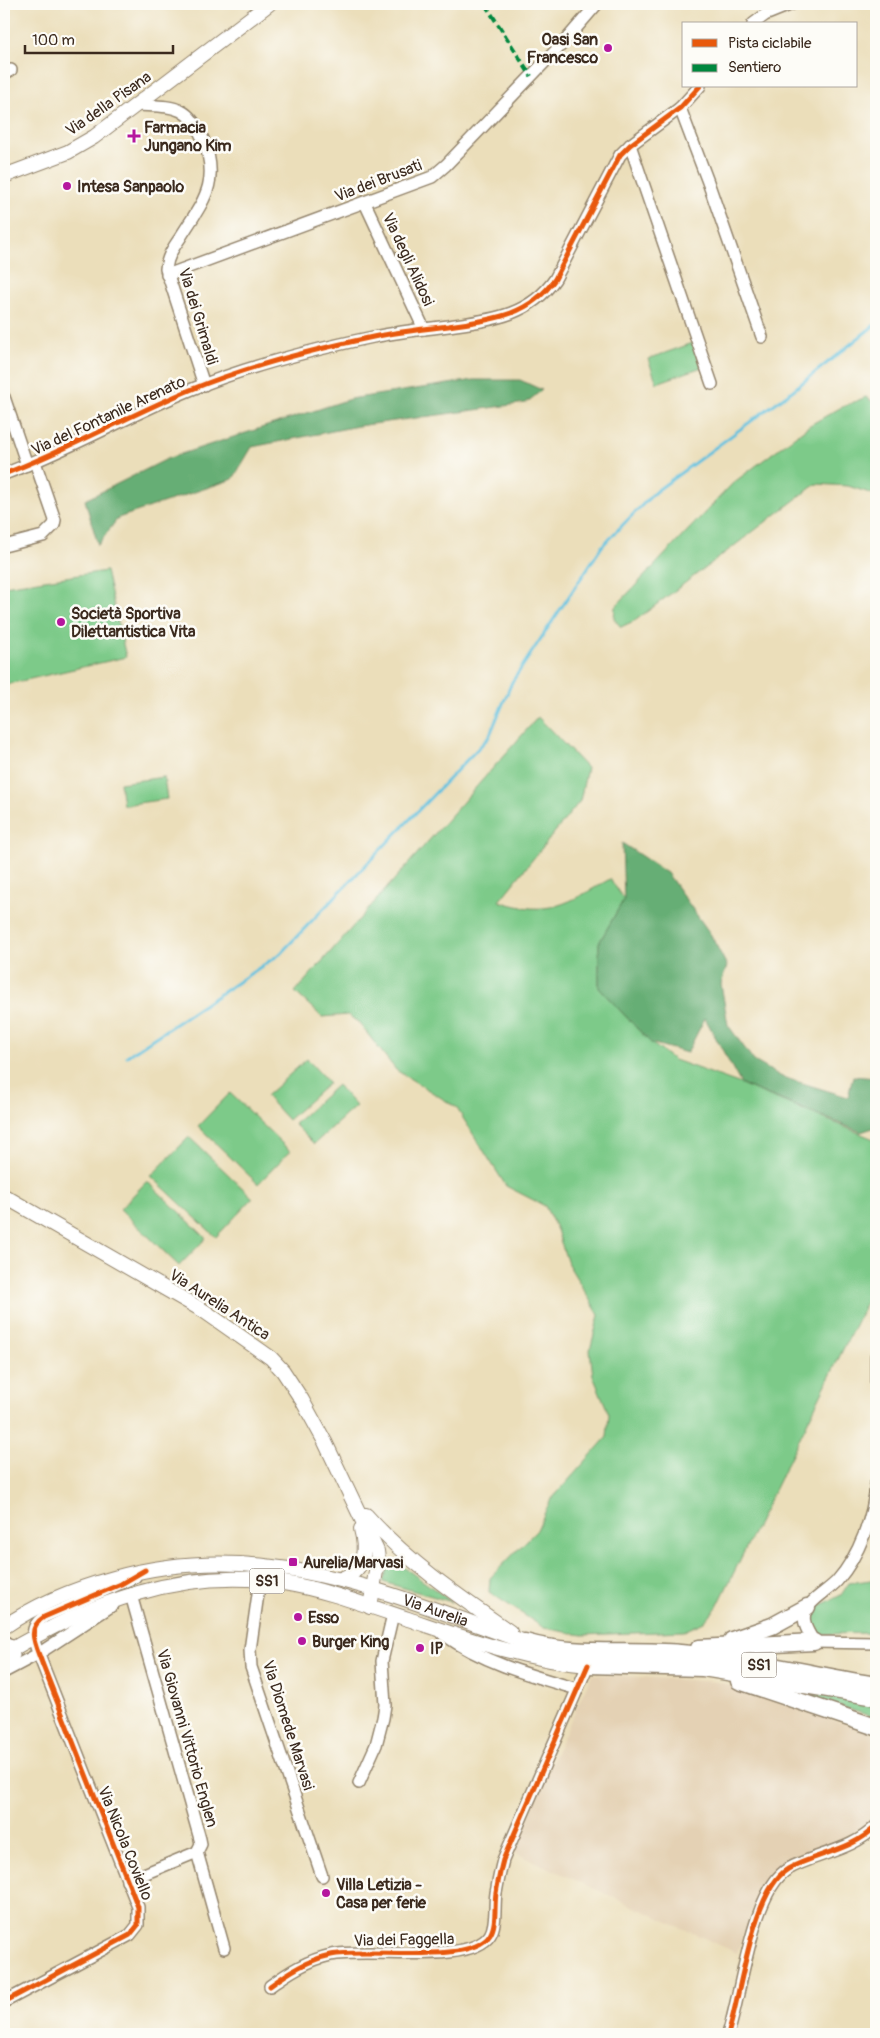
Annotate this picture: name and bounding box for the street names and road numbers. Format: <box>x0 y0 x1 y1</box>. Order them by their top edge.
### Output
street label: Via della Pisana <box>62 67 155 141</box>
street label: Via dei Brusati <box>332 155 425 207</box>
street label: Via degli Alidosi <box>378 210 438 309</box>
street label: Via dei Grimaldi <box>174 265 222 367</box>
street label: Via del Fontanile Arenato <box>28 371 189 460</box>
street label: Via Aurelia Antica <box>165 1265 274 1345</box>
road number: SS1 <box>250 1568 284 1594</box>
street label: Via Aurelia <box>400 1590 471 1632</box>
street label: Via Giovanni Vittorio Englen <box>152 1647 222 1830</box>
road number: SS1 <box>742 1652 776 1678</box>
street label: Via Diomede Marvasi <box>258 1658 318 1793</box>
street label: Via Nicola Coviello <box>93 1784 157 1904</box>
street label: Via dei Faggella <box>353 1929 455 1951</box>

